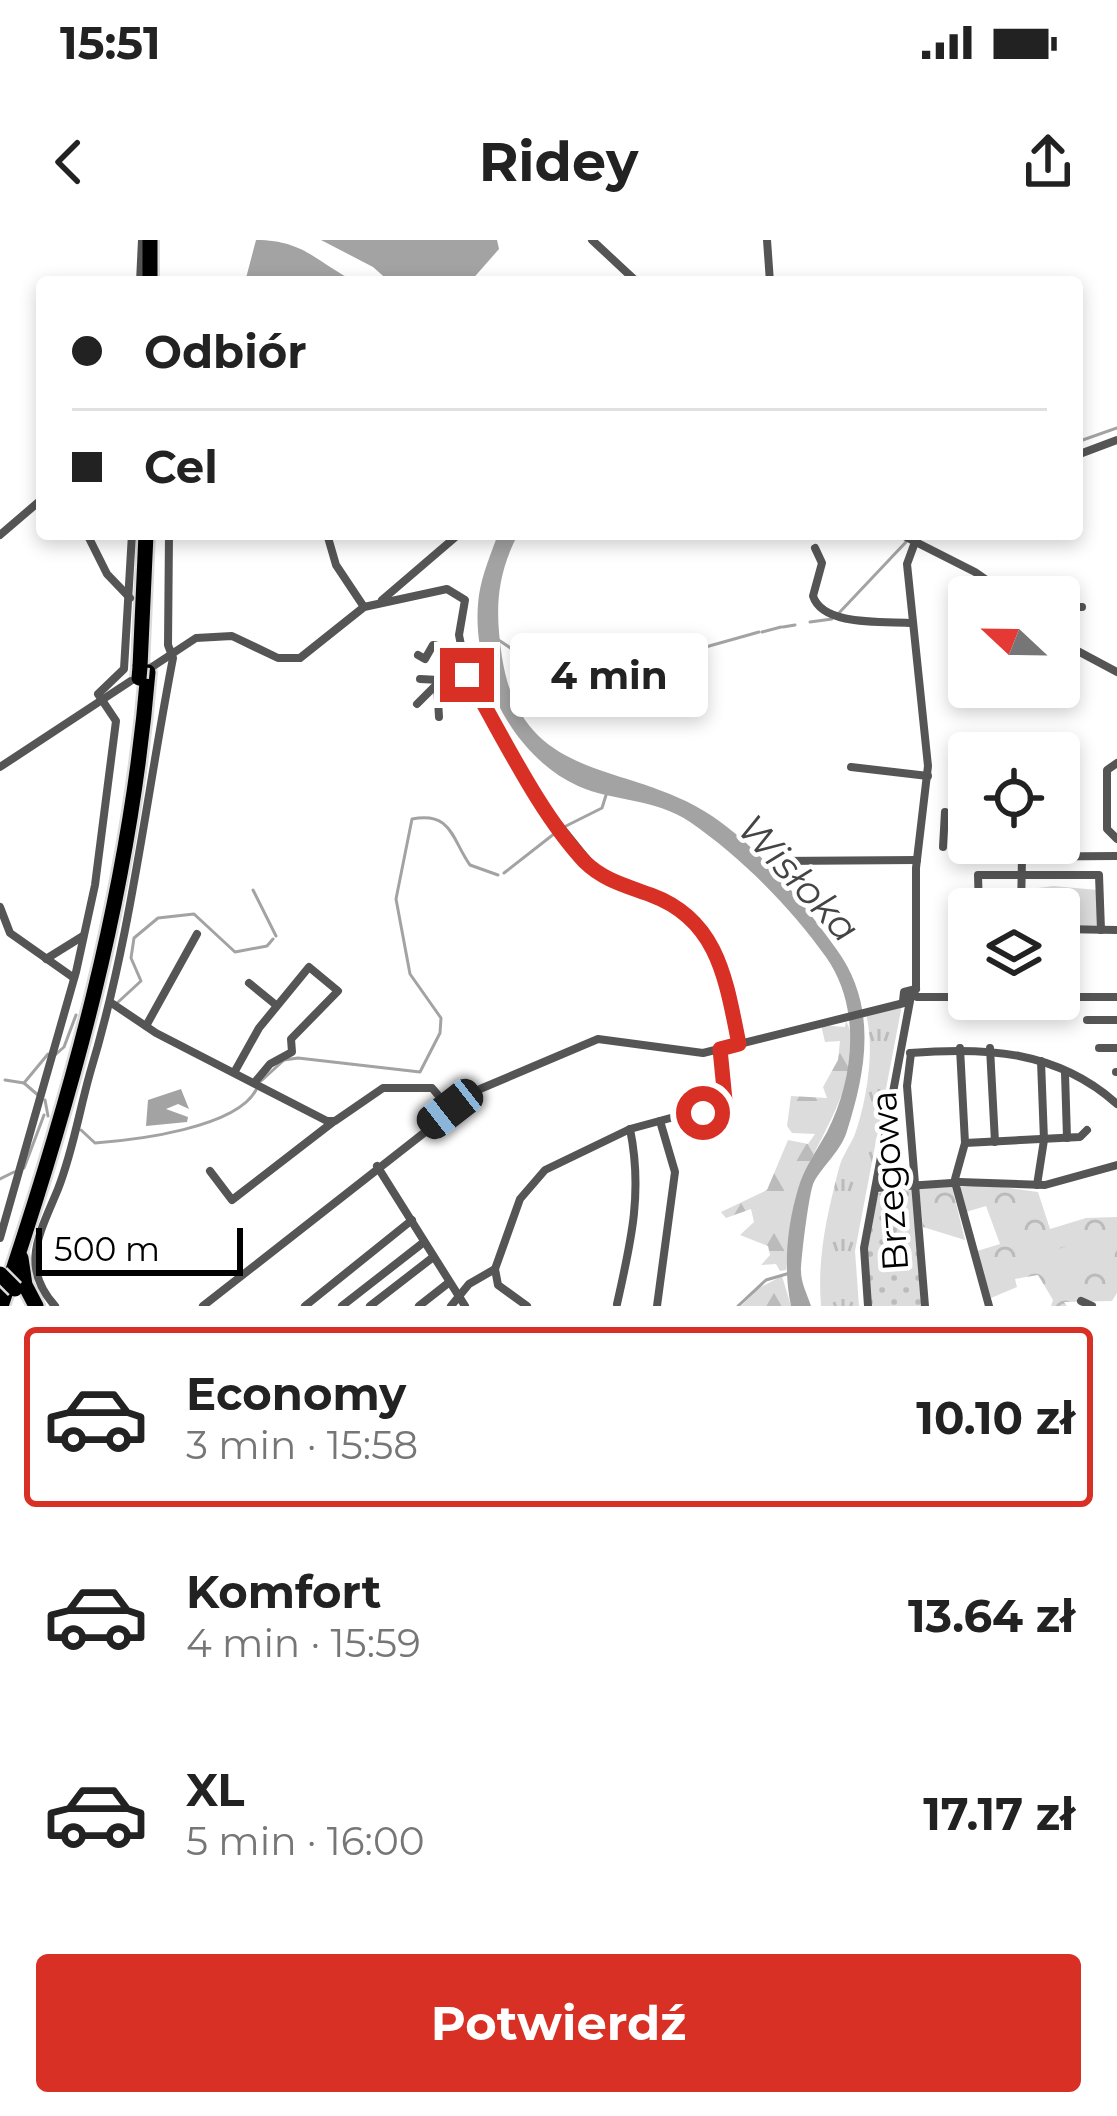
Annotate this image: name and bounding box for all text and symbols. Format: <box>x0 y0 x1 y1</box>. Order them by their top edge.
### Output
text: 15:51 <box>60 15 161 70</box>
icon: back <box>36 129 102 195</box>
text: Ridey <box>479 129 638 195</box>
icon: share <box>1015 129 1081 195</box>
text: Odbiór <box>144 324 307 379</box>
text: Cel <box>144 439 218 494</box>
north arrow <box>948 576 1080 708</box>
map controls <box>948 576 1080 1020</box>
callout: 4 min <box>509 633 707 717</box>
route end <box>440 648 494 702</box>
text: 4 min <box>550 651 668 699</box>
button: locate <box>948 732 1080 864</box>
water label: Wisłoka <box>728 804 870 952</box>
button: layers <box>948 888 1080 1020</box>
car <box>411 1073 489 1145</box>
route start <box>676 1086 730 1140</box>
street label: Brzegowa <box>861 1090 917 1272</box>
scale bar <box>36 1222 243 1275</box>
text: 500 m <box>54 1229 160 1269</box>
icon: car <box>42 1363 150 1471</box>
text: Economy <box>186 1366 406 1421</box>
text: 10.10 zł <box>916 1390 1075 1445</box>
text: 3 min · 15:58 <box>186 1421 418 1469</box>
icon: car <box>42 1561 150 1669</box>
text: Komfort <box>186 1564 381 1619</box>
text: 13.64 zł <box>908 1588 1075 1643</box>
text: 4 min · 15:59 <box>186 1619 421 1667</box>
icon: car <box>42 1759 150 1867</box>
text: XL <box>186 1762 244 1817</box>
text: 17.17 zł <box>923 1786 1075 1841</box>
text: 5 min · 16:00 <box>186 1817 425 1865</box>
button: Potwierdź <box>36 1954 1081 2092</box>

